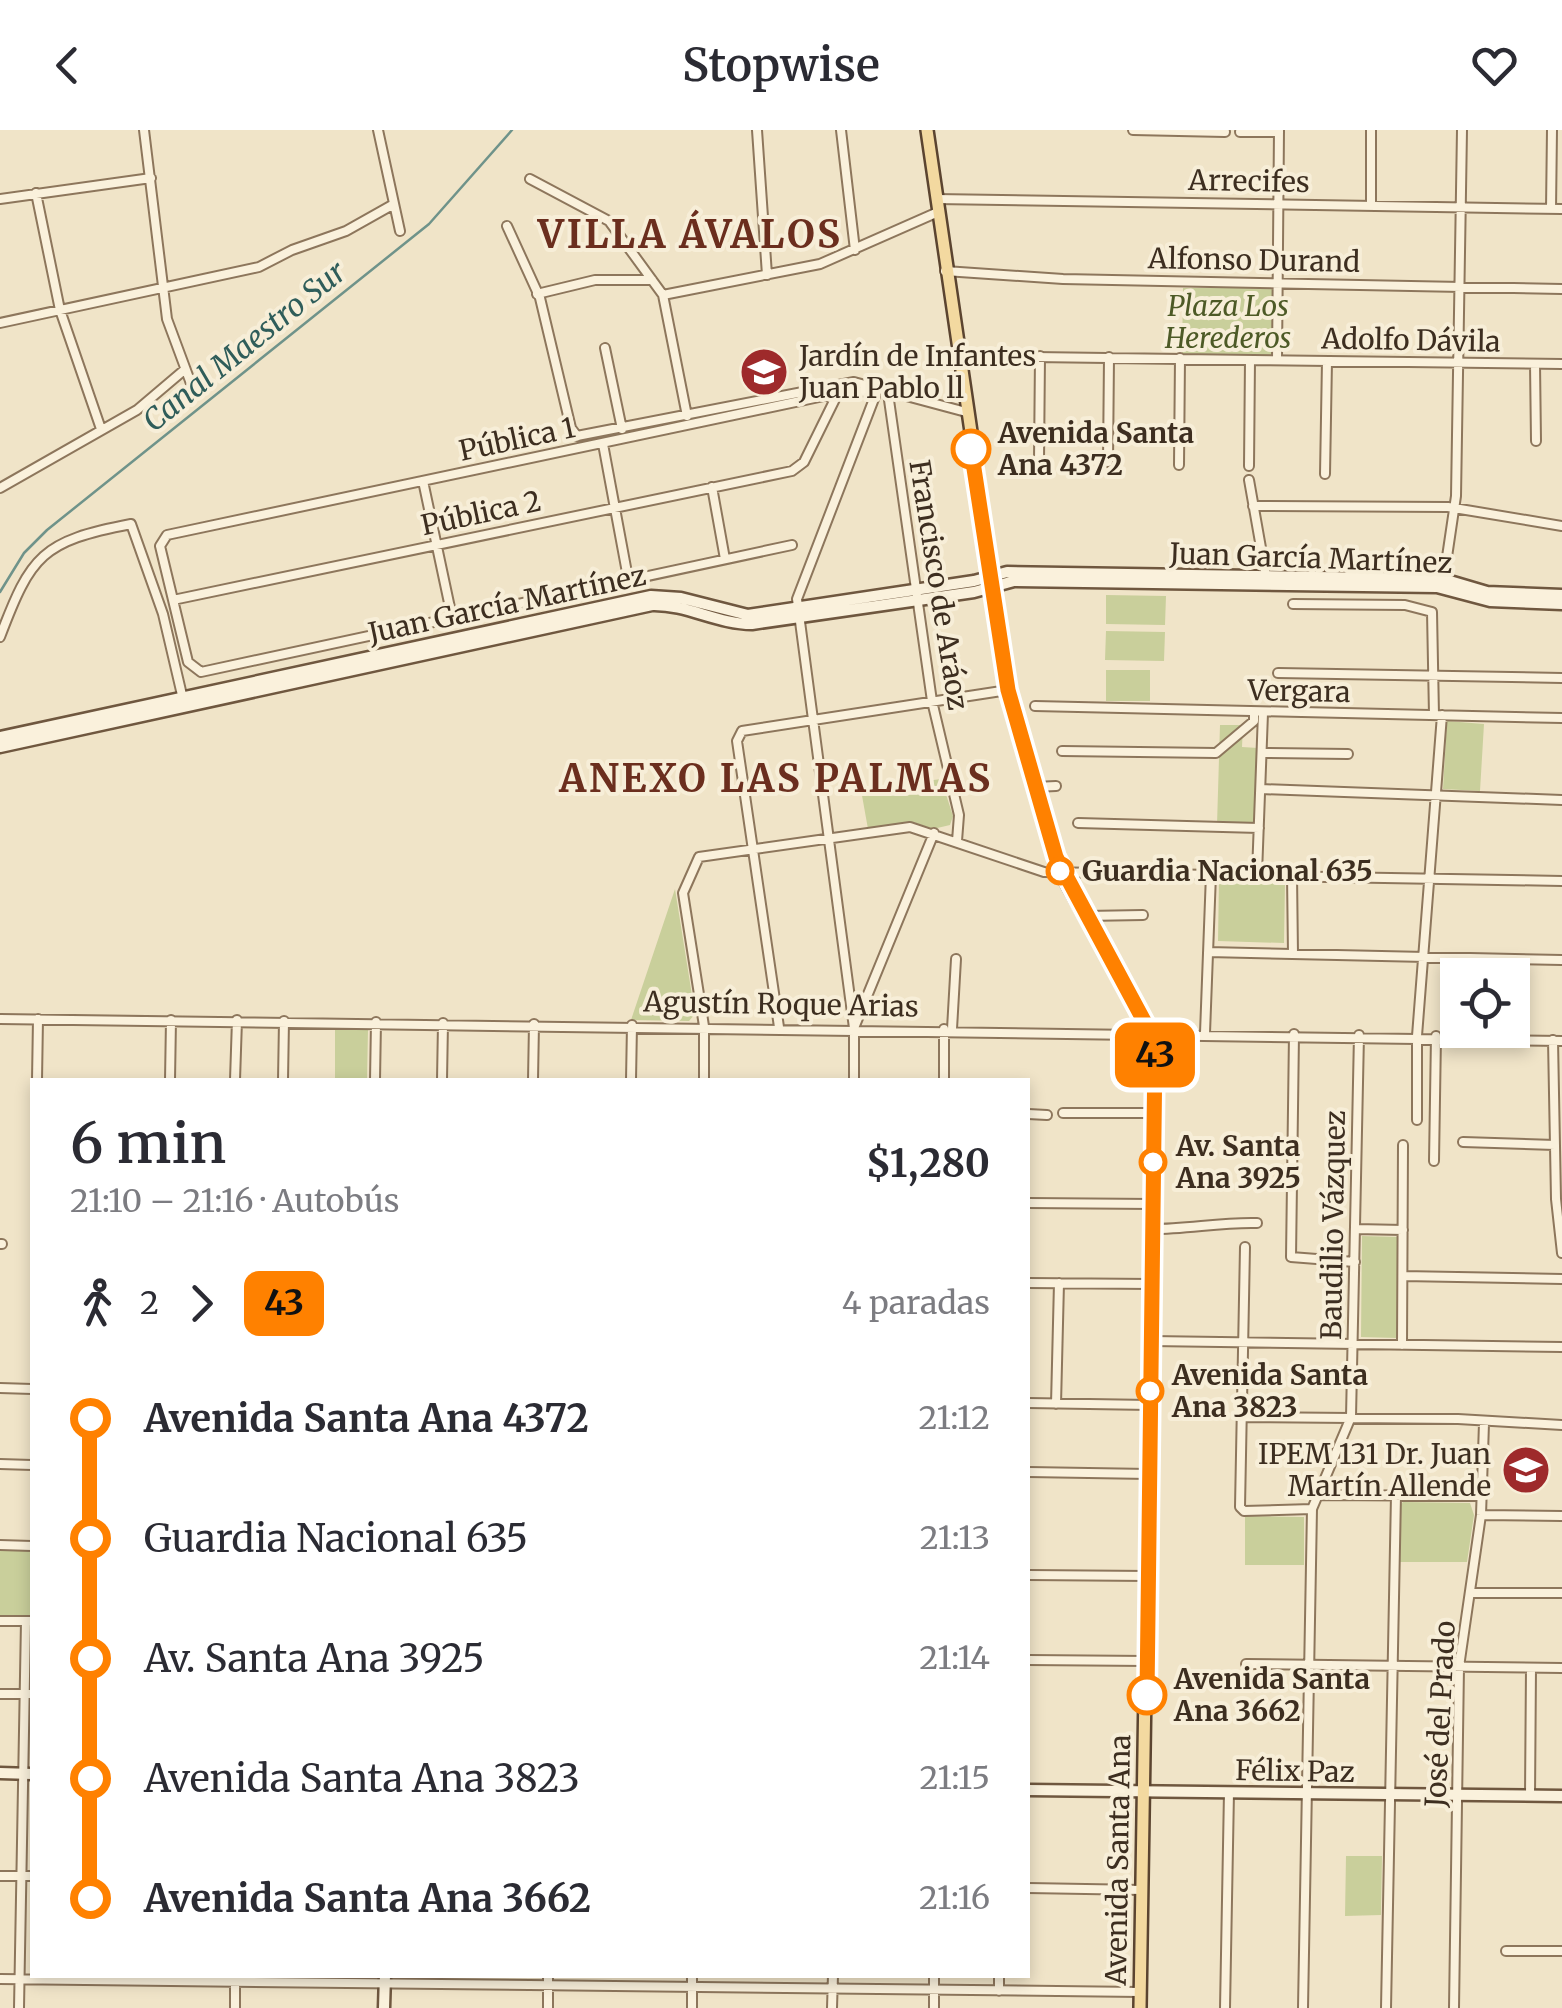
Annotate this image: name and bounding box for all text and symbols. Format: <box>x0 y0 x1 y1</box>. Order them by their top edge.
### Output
text: Stopwise <box>682 37 880 93</box>
icon: back <box>40 38 95 93</box>
icon: heart <box>1467 38 1522 93</box>
street label: Arrecifes <box>1187 162 1310 200</box>
district label: VILLA ÁVALOS <box>537 209 842 258</box>
street label: Alfonso Durand <box>1147 240 1360 280</box>
water label: Canal Maestro Sur <box>135 252 354 440</box>
park label: Plaza Los Herederos <box>1164 288 1291 356</box>
street label: Adolfo Dávila <box>1320 320 1501 360</box>
place label: Jardín de Infantes Juan Pablo ll <box>798 338 1036 406</box>
school or university icon: Jardín de Infantes Juan Pablo ll <box>738 346 790 398</box>
street label: Pública 1 <box>456 409 578 469</box>
place label: Avenida Santa Ana 4372 <box>997 415 1194 483</box>
marker: Avenida Santa Ana 4372 <box>952 430 990 468</box>
street label: Francisco de Aráoz <box>901 457 977 713</box>
street label: Pública 2 <box>418 483 544 543</box>
street label: Juan García Martínez <box>1168 535 1453 581</box>
street label: Juan García Martínez <box>364 557 649 651</box>
street label: Vergara <box>1246 672 1351 710</box>
district label: ANEXO LAS PALMAS <box>558 755 993 802</box>
place label: Guardia Nacional 635 <box>1082 853 1373 889</box>
marker: Guardia Nacional 635 <box>1047 858 1073 884</box>
map controls <box>1440 958 1530 1048</box>
button: locate <box>1440 958 1530 1048</box>
street label: Agustín Roque Arias <box>642 984 919 1024</box>
line badge: 43 <box>1110 1022 1200 1088</box>
text: 43 <box>1135 1033 1175 1077</box>
text: 6 min <box>70 1109 226 1178</box>
street label: Baudilio Vázquez <box>1313 1110 1353 1340</box>
place label: Av. Santa Ana 3925 <box>1175 1128 1301 1196</box>
text: $1,280 <box>866 1140 990 1187</box>
marker: Av. Santa Ana 3925 <box>1140 1149 1166 1175</box>
text: 21:10 – 21:16 · Autobús <box>70 1181 399 1221</box>
icon: walk <box>70 1276 125 1331</box>
icon: forward <box>174 1276 229 1331</box>
text: 43 <box>264 1281 304 1325</box>
text: 2 <box>140 1283 159 1323</box>
text: 4 paradas <box>842 1283 990 1323</box>
place label: Avenida Santa Ana 3823 <box>1171 1357 1368 1425</box>
marker: Avenida Santa Ana 3823 <box>1137 1378 1163 1404</box>
text: Avenida Santa Ana 4372 <box>144 1395 589 1442</box>
text: 21:12 <box>919 1398 990 1438</box>
place label: IPEM 131 Dr. Juan Martín Allende <box>1258 1436 1491 1504</box>
school or university icon: IPEM 131 Dr. Juan Martín Allende <box>1500 1444 1552 1496</box>
text: Guardia Nacional 635 <box>144 1515 528 1562</box>
text: 21:13 <box>920 1518 990 1558</box>
street label: José del Prado <box>1417 1620 1463 1809</box>
text: Av. Santa Ana 3925 <box>144 1635 484 1682</box>
text: 21:14 <box>919 1638 990 1678</box>
place label: Avenida Santa Ana 3662 <box>1173 1661 1370 1729</box>
marker: Avenida Santa Ana 3662 <box>1128 1676 1166 1714</box>
street label: Avenida Santa Ana <box>1098 1734 1138 1987</box>
street label: Félix Paz <box>1235 1752 1355 1790</box>
text: Avenida Santa Ana 3823 <box>144 1755 580 1802</box>
text: 21:15 <box>920 1758 990 1798</box>
text: Avenida Santa Ana 3662 <box>144 1875 591 1922</box>
text: 21:16 <box>919 1878 990 1918</box>

